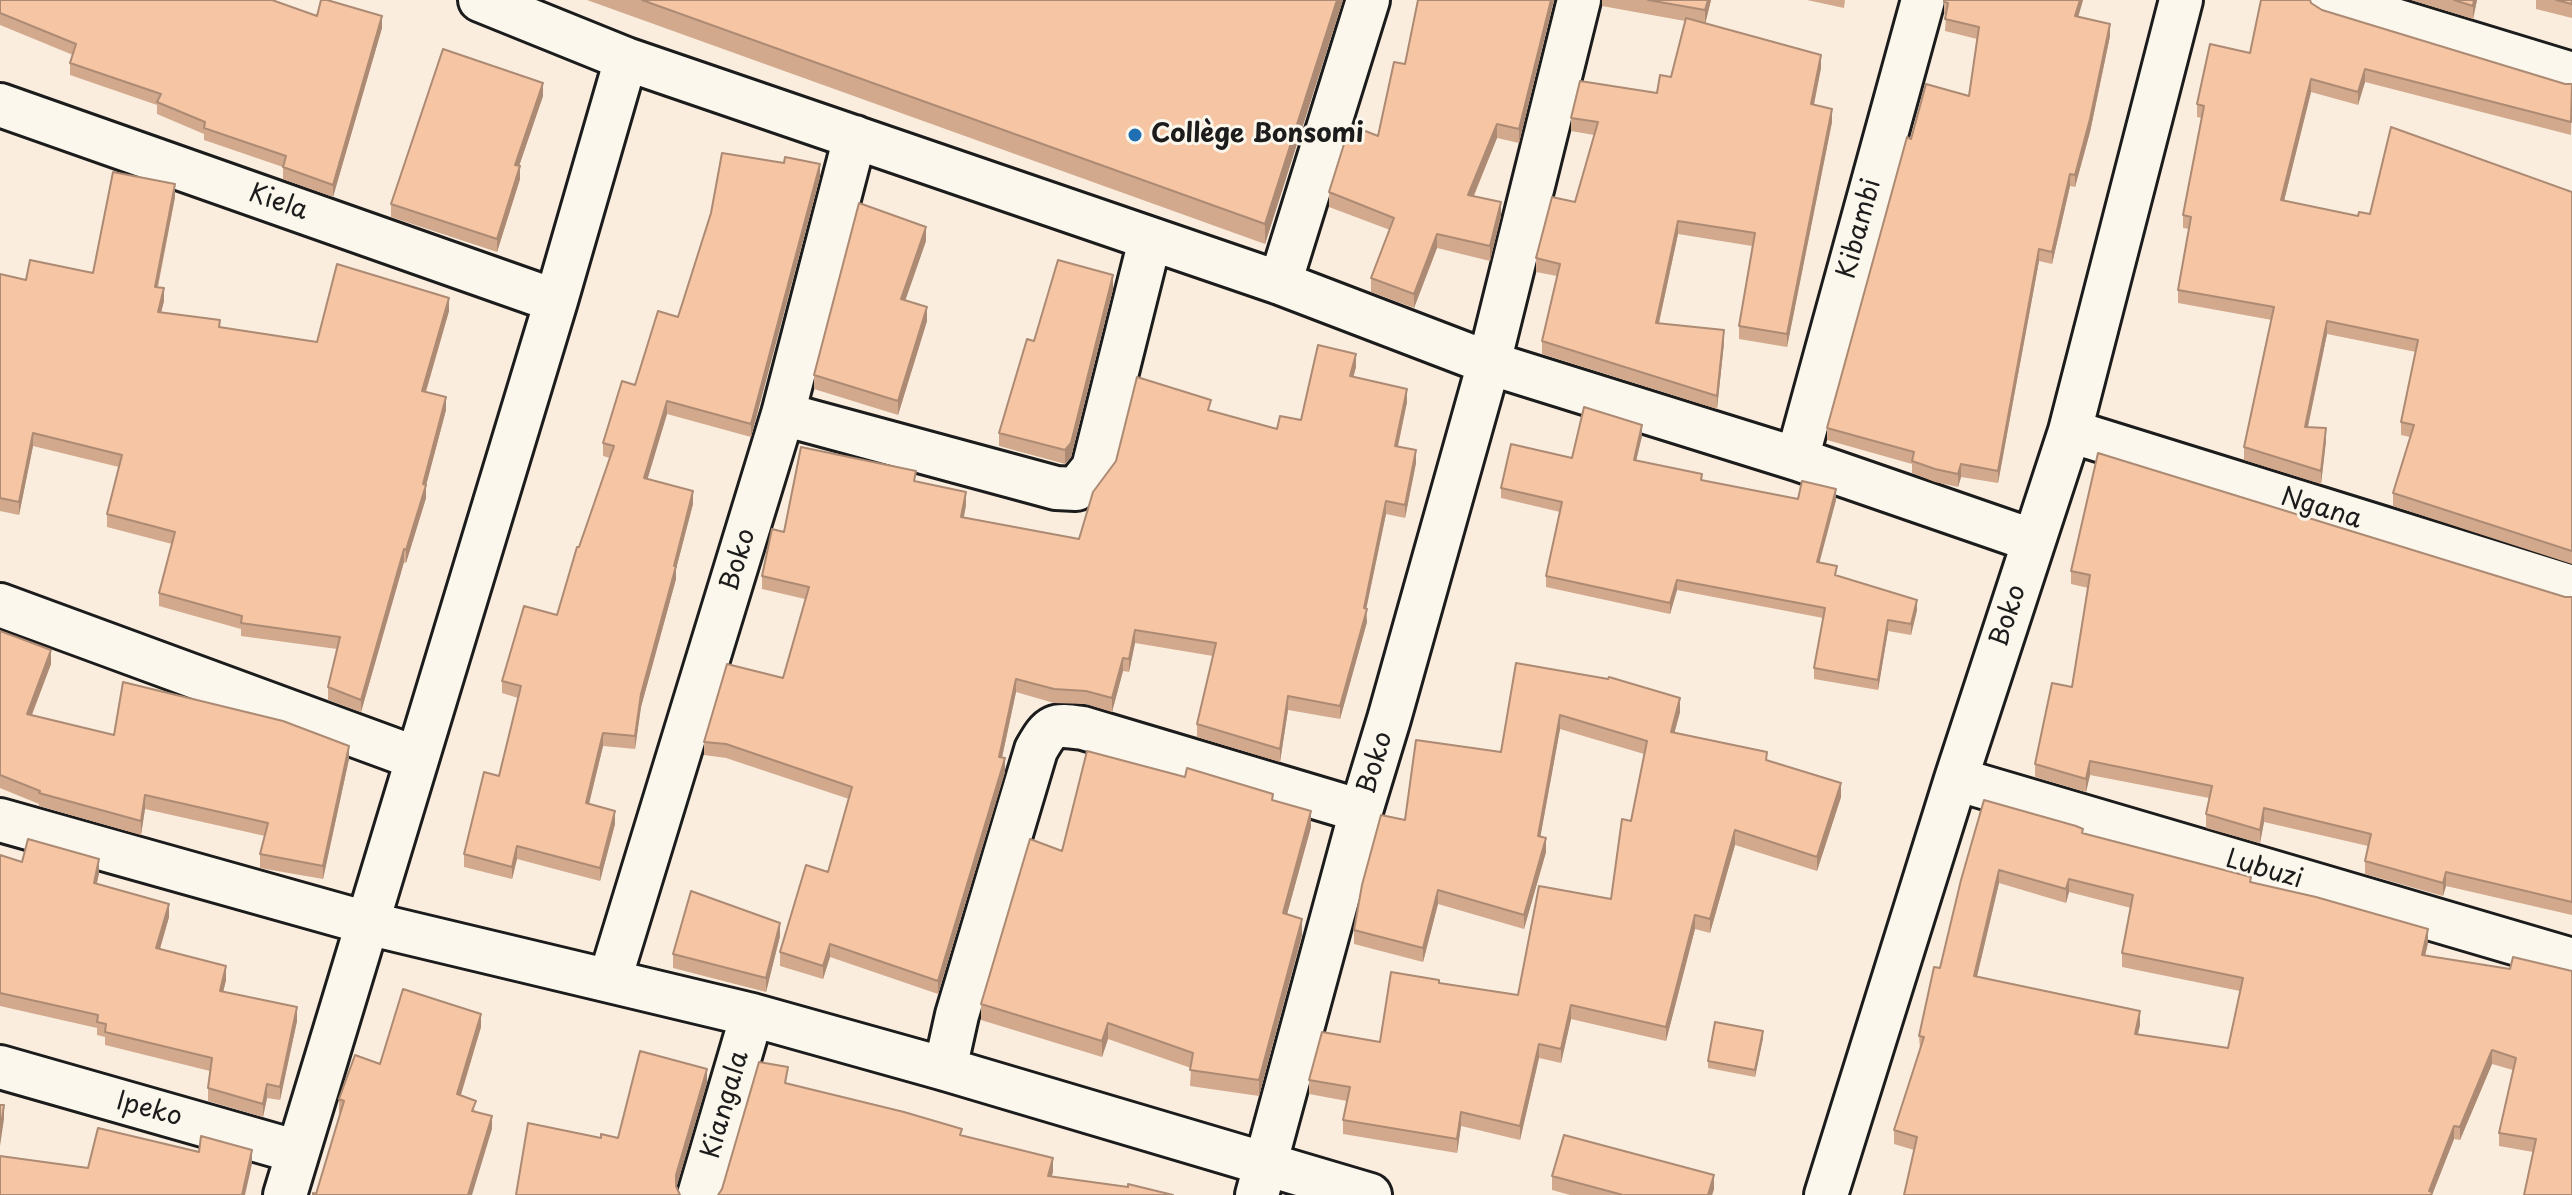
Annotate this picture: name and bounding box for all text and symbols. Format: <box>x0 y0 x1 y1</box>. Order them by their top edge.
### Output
place label: Collège Bonsomi <box>1151 119 1364 151</box>
marker: Collège Bonsomi <box>1126 126 1144 144</box>
street label: Kibambi <box>1832 176 1888 282</box>
street label: Kiela <box>244 178 312 228</box>
street label: Ngana <box>2277 482 2365 536</box>
street label: Boko <box>715 525 763 595</box>
street label: Boko <box>1984 581 2034 651</box>
street label: Boko <box>1352 728 1400 798</box>
street label: Lubuzi <box>2222 844 2306 896</box>
street label: Kiangala <box>696 1048 756 1162</box>
street label: Ipeko <box>113 1086 185 1134</box>

